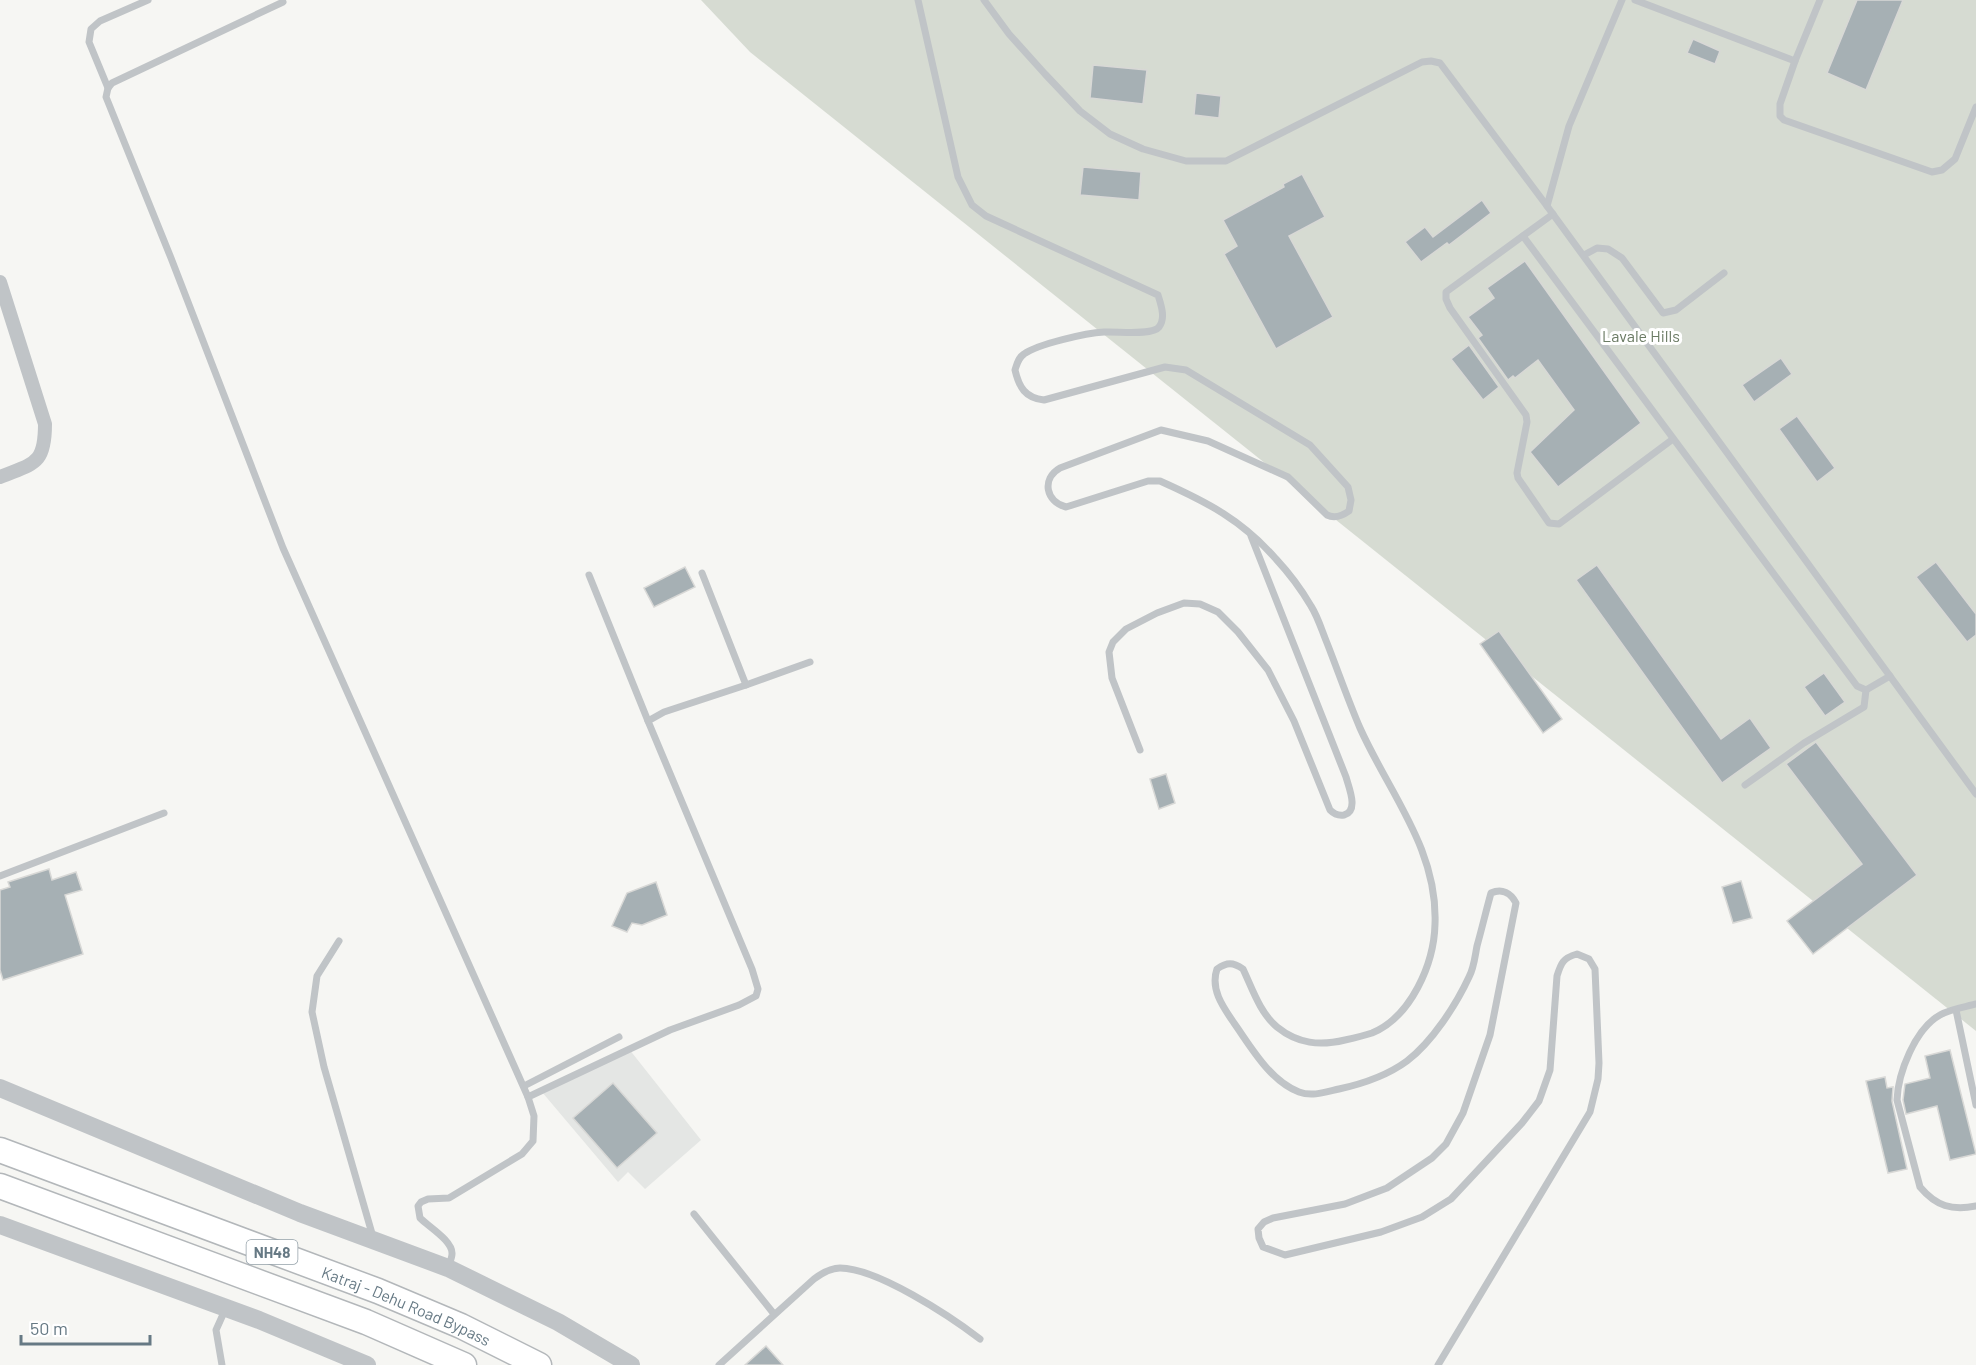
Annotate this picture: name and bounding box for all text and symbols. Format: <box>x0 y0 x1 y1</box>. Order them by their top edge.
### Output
park label: Lavale Hills <box>1602 326 1680 345</box>
road number: NH48 <box>246 1240 298 1264</box>
street label: Katraj - Dehu Road Bypass <box>319 1261 494 1349</box>
scale bar <box>21 1308 150 1346</box>
text: 50 m <box>30 1317 68 1339</box>

